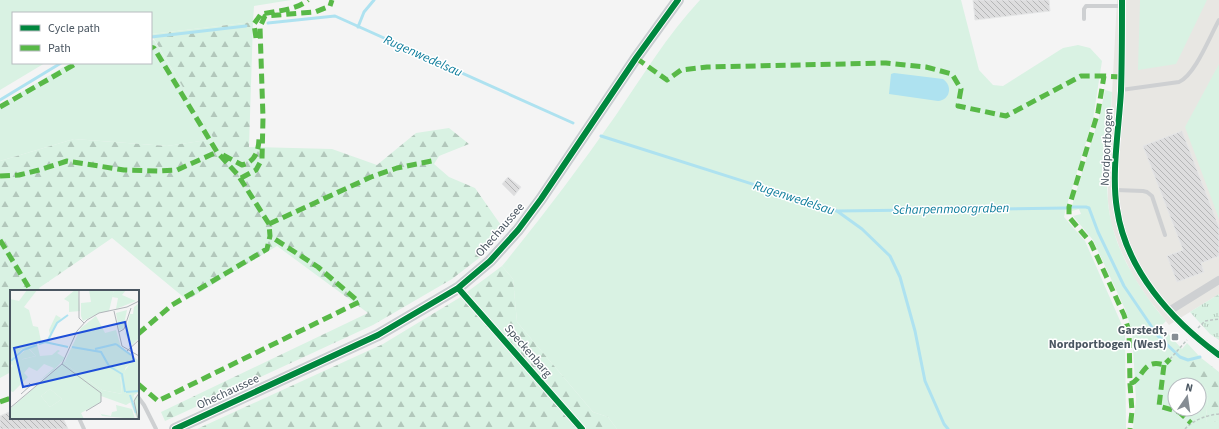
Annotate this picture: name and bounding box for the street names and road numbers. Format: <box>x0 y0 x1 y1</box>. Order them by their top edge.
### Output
street label: Nordportbogen <box>1096 108 1118 186</box>
street label: Ohechaussee <box>472 199 528 261</box>
street label: Speckenbarg <box>500 321 556 381</box>
street label: Ohechaussee <box>194 370 262 414</box>

